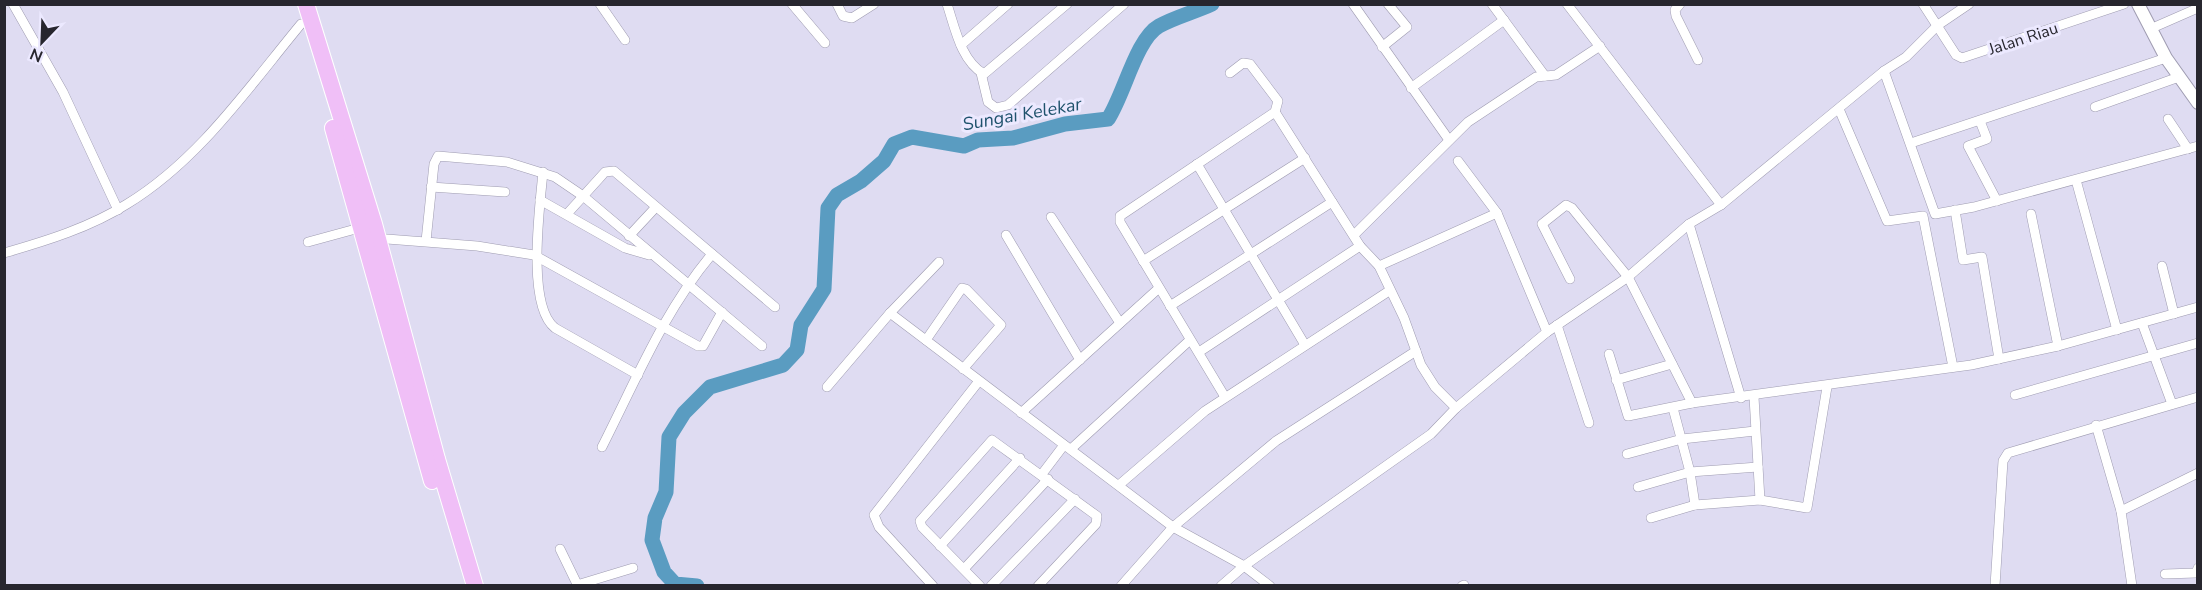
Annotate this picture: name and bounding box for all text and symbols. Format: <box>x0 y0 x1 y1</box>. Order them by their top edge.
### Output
north arrow <box>12 12 72 72</box>
street label: Jalan Riau <box>1985 17 2061 61</box>
text: N <box>27 42 46 67</box>
water label: Sungai Kelekar <box>961 92 1084 136</box>

